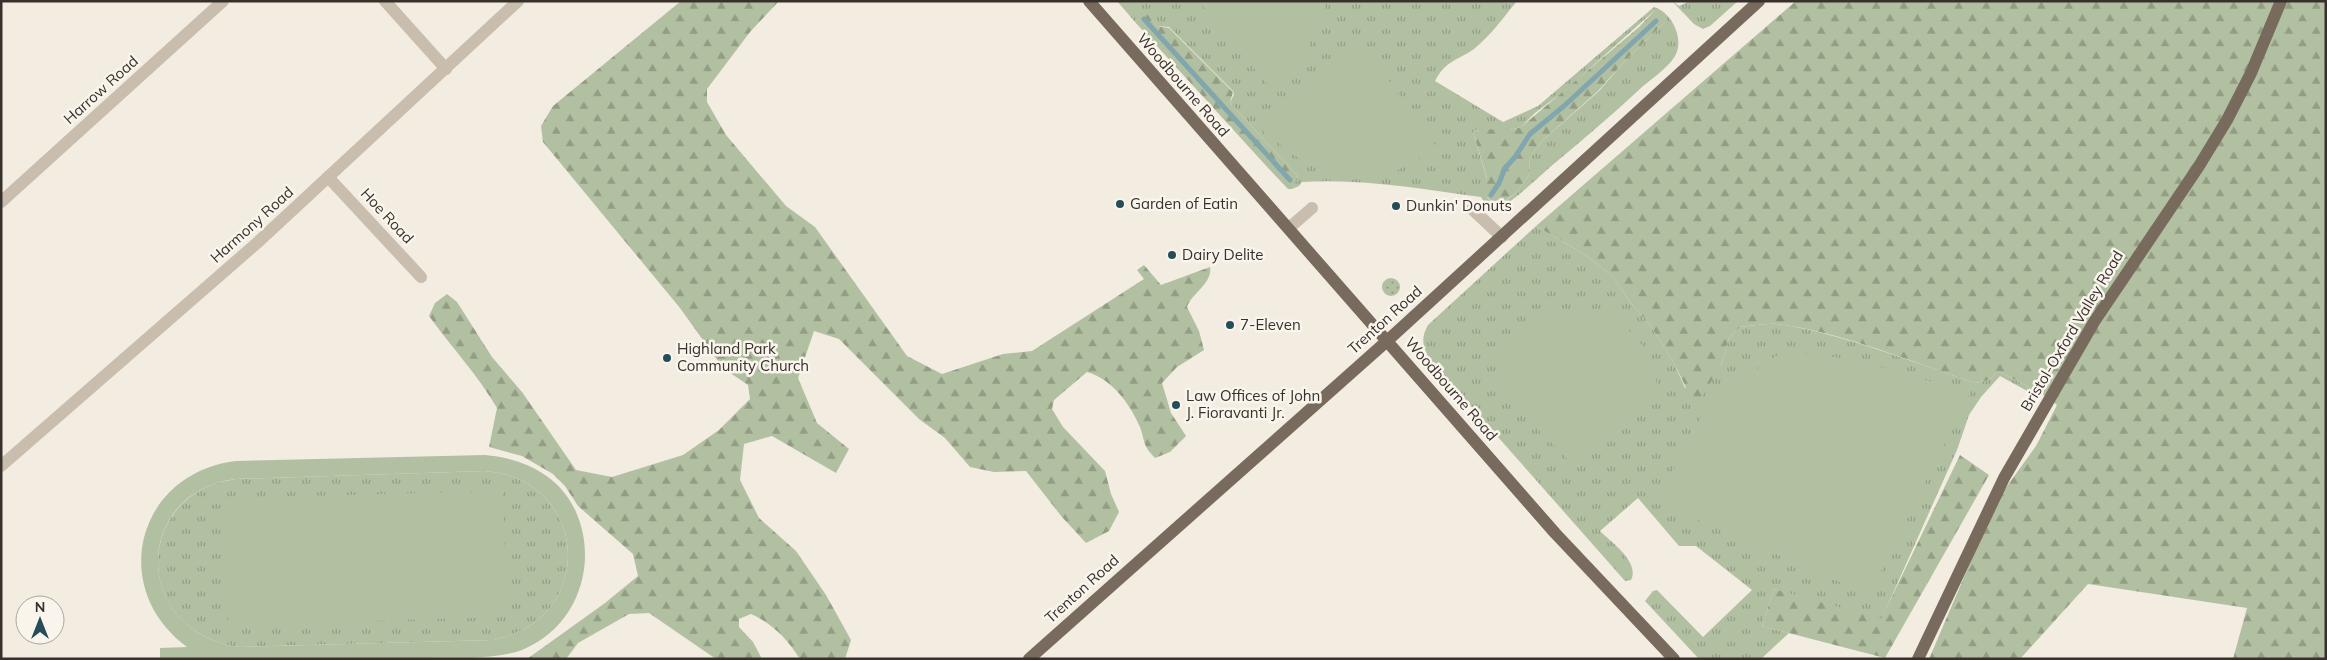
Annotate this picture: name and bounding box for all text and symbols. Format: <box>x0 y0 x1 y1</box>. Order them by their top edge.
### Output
street label: Woodbourne Road <box>1133 29 1234 140</box>
street label: Harrow Road <box>60 51 142 128</box>
street label: Harmony Road <box>206 182 297 267</box>
street label: Hoe Road <box>357 184 418 247</box>
place label: Garden of Eatin <box>1130 194 1238 213</box>
place label: Dunkin' Donuts <box>1406 196 1512 215</box>
marker: Garden of Eatin <box>1114 198 1126 210</box>
marker: Dunkin' Donuts <box>1390 200 1402 212</box>
place label: Dairy Delite <box>1182 245 1263 264</box>
street label: Bristol-Oxford Valley Road <box>2016 247 2127 415</box>
marker: Dairy Delite <box>1166 249 1178 261</box>
street label: Trenton Road <box>1344 281 1426 358</box>
place label: 7-Eleven <box>1240 315 1301 334</box>
marker: 7-Eleven <box>1224 319 1236 331</box>
street label: Woodbourne Road <box>1401 333 1502 444</box>
place label: Highland Park Community Church <box>677 339 809 375</box>
marker: Highland Park Community Church <box>661 352 673 364</box>
place label: Law Offices of John J. Fioravanti Jr. <box>1186 386 1320 422</box>
marker: Law Offices of John J. Fioravanti Jr. <box>1170 399 1182 411</box>
street label: Trenton Road <box>1041 550 1123 627</box>
north arrow <box>15 595 65 645</box>
text: N <box>35 598 45 616</box>

